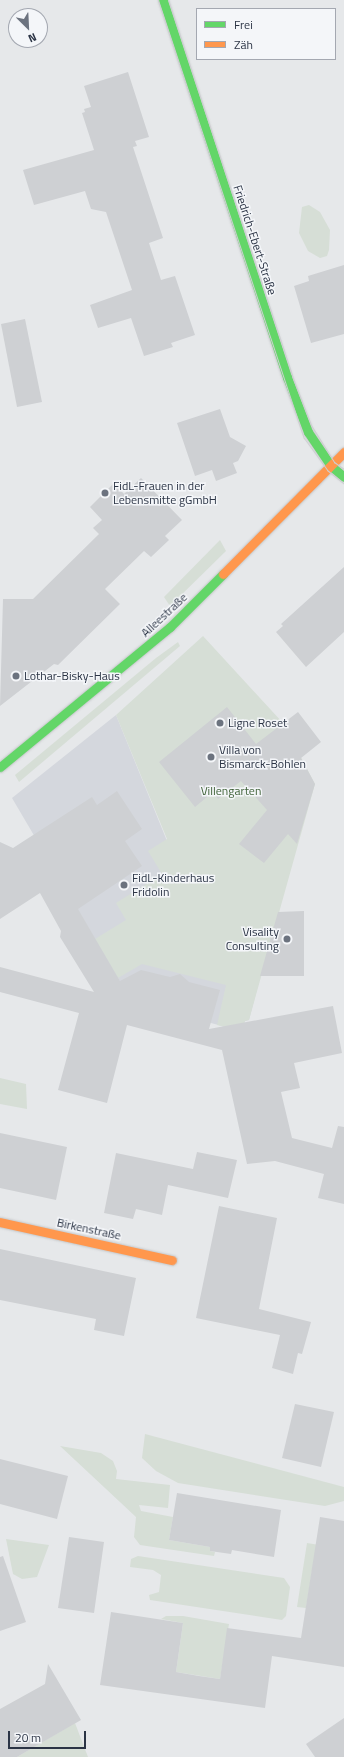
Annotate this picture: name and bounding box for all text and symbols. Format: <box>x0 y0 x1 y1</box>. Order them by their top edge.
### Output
north arrow <box>8 8 48 48</box>
legend <box>196 8 336 60</box>
text: Frei <box>234 15 253 34</box>
text: N <box>26 29 39 47</box>
text: Zäh <box>234 35 253 54</box>
street label: Friedrich-Ebert-Straße <box>230 183 280 297</box>
place label: FidL-Frauen in der Lebensmitte gGmbH <box>113 479 217 507</box>
marker: FidL-Frauen in der Lebensmitte gGmbH <box>100 488 110 498</box>
street label: Alleestraße <box>138 590 190 640</box>
place label: Lothar-Bisky-Haus <box>24 669 120 683</box>
marker: Lothar-Bisky-Haus <box>11 671 21 681</box>
place label: Ligne Roset <box>228 716 287 730</box>
marker: Ligne Roset <box>215 718 225 728</box>
place label: Villa von Bismarck-Bohlen <box>219 743 306 771</box>
marker: Villa von Bismarck-Bohlen <box>206 752 216 762</box>
park label: Villengarten <box>201 784 261 798</box>
place label: FidL-Kinderhaus Fridolin <box>132 871 214 899</box>
marker: FidL-Kinderhaus Fridolin <box>119 880 129 890</box>
place label: Visality Consulting <box>226 925 279 953</box>
marker: Visality Consulting <box>282 934 292 944</box>
street label: Birkenstraße <box>56 1215 122 1243</box>
scale bar <box>10 1723 88 1749</box>
text: 20 m <box>15 1728 41 1747</box>

